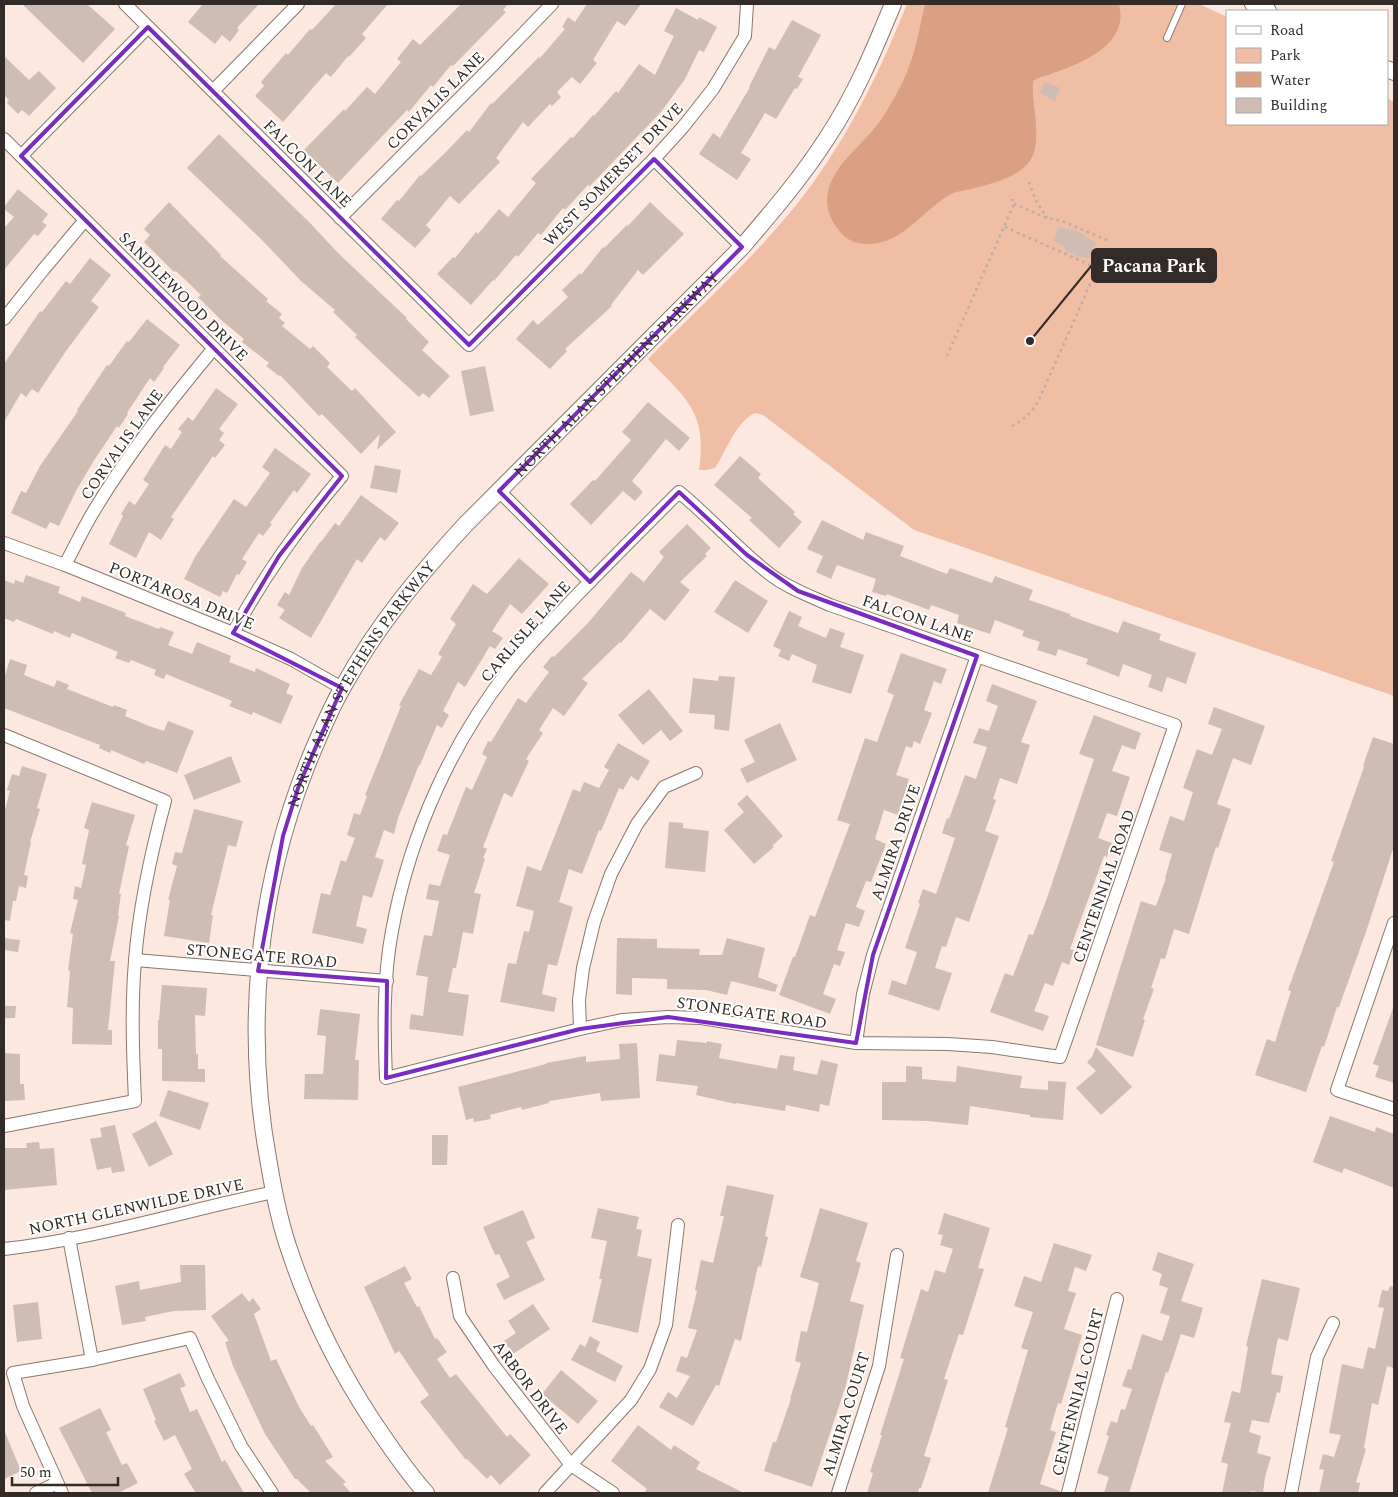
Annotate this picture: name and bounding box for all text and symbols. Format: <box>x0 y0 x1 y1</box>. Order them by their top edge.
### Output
legend <box>1226 10 1388 125</box>
text: Road <box>1270 19 1304 42</box>
text: Park <box>1270 44 1301 67</box>
street label: CORVALIS LANE <box>381 46 490 155</box>
text: Water <box>1270 69 1310 92</box>
text: Building <box>1270 94 1327 117</box>
street label: WEST SOMERSET DRIVE <box>538 97 689 252</box>
street label: FALCON LANE <box>258 114 357 213</box>
street label: SANDLEWOOD DRIVE <box>113 226 254 367</box>
callout: Pacana Park <box>1092 249 1216 282</box>
text: Pacana Park <box>1102 253 1206 280</box>
street label: NORTH ALAN STEPHENS PARKWAY <box>508 265 725 483</box>
street label: CORVALIS LANE <box>74 384 169 505</box>
street label: PORTAROSA DRIVE <box>105 556 258 636</box>
street label: NORTH ALAN STEPHENS PARKWAY <box>281 556 441 811</box>
street label: CARLISLE LANE <box>475 576 577 688</box>
street label: FALCON LANE <box>859 589 977 649</box>
street label: ALMIRA DRIVE <box>865 781 927 904</box>
street label: CENTENNIAL ROAD <box>1066 806 1142 966</box>
street label: STONEGATE ROAD <box>185 937 338 975</box>
street label: STONEGATE ROAD <box>675 991 828 1035</box>
street label: NORTH GLENWILDE DRIVE <box>26 1172 246 1242</box>
street label: CENTENNIAL COURT <box>1046 1306 1110 1479</box>
street label: ARBOR DRIVE <box>487 1336 574 1440</box>
street label: ALMIRA COURT <box>816 1349 876 1479</box>
scale bar <box>12 1454 119 1486</box>
text: 50 m <box>20 1461 52 1484</box>

